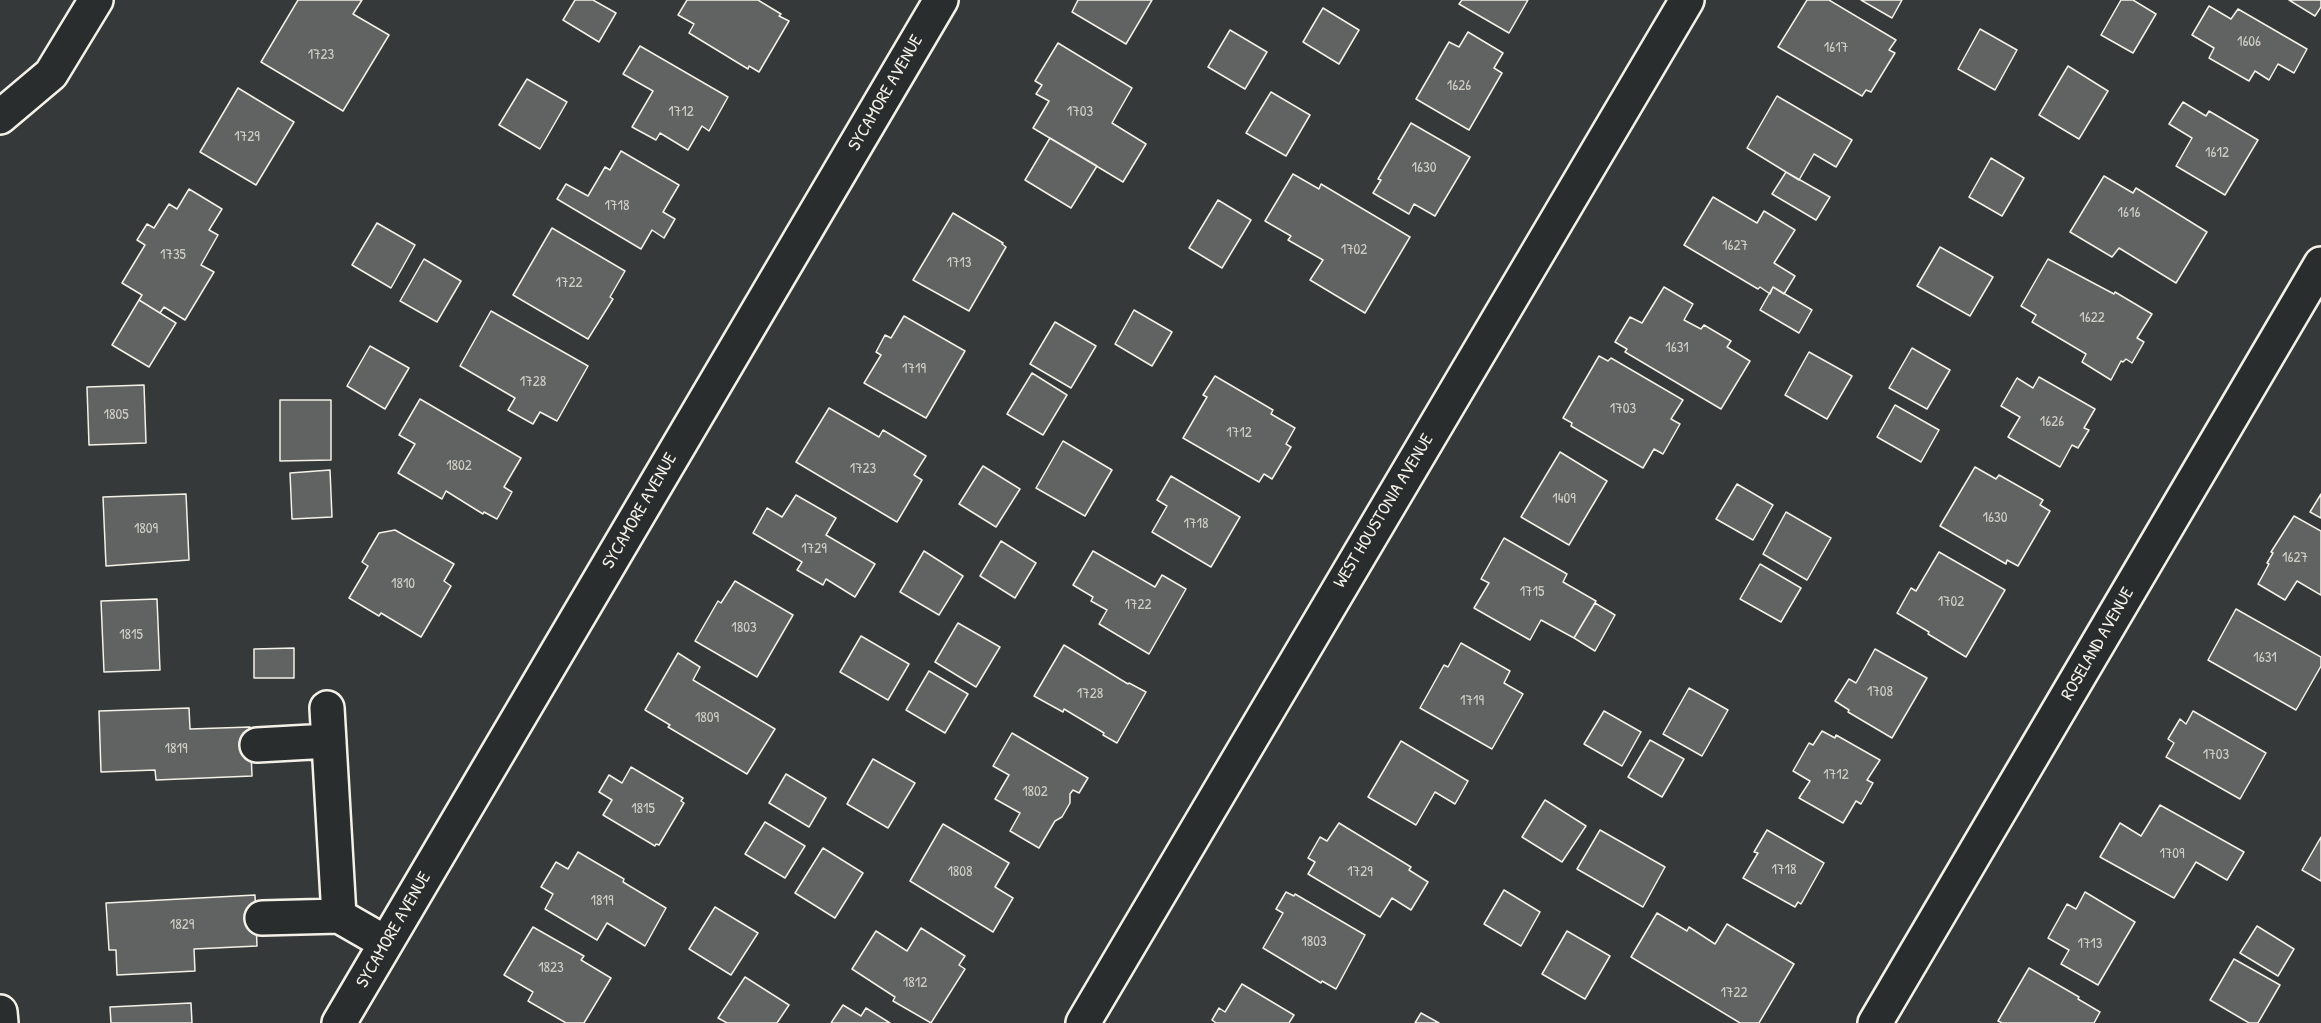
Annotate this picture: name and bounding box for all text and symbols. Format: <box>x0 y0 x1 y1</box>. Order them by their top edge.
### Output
street label: SYCAMORE AVENUE <box>844 31 928 155</box>
house number: 1606 <box>2237 33 2261 51</box>
house number: 1617 <box>1824 39 1848 57</box>
house number: 1723 <box>308 46 334 64</box>
house number: 1626 <box>1447 77 1471 95</box>
house number: 1712 <box>668 103 694 121</box>
house number: 1703 <box>1067 103 1093 121</box>
house number: 1729 <box>234 128 260 146</box>
house number: 1612 <box>2205 144 2229 162</box>
house number: 1630 <box>1412 159 1436 177</box>
house number: 1718 <box>605 197 629 215</box>
house number: 1616 <box>2118 204 2140 222</box>
house number: 1627 <box>1722 237 1748 255</box>
house number: 1702 <box>1341 241 1367 259</box>
house number: 1735 <box>160 246 186 264</box>
house number: 1713 <box>946 254 972 272</box>
house number: 1722 <box>556 274 582 292</box>
house number: 1622 <box>2079 309 2105 327</box>
house number: 1631 <box>1665 339 1689 357</box>
house number: 1719 <box>902 360 926 378</box>
house number: 1728 <box>520 373 546 391</box>
house number: 1703 <box>1610 400 1636 418</box>
house number: 1805 <box>103 406 129 424</box>
house number: 1626 <box>2040 413 2064 431</box>
house number: 1712 <box>1226 424 1252 442</box>
street label: WEST HOUSTONIA AVENUE <box>1329 430 1439 592</box>
street label: SYCAMORE AVENUE <box>598 449 682 573</box>
house number: 1802 <box>446 457 472 475</box>
house number: 1723 <box>850 460 876 478</box>
house number: 1409 <box>1552 490 1576 508</box>
house number: 1630 <box>1983 509 2007 527</box>
house number: 1718 <box>1184 515 1208 533</box>
house number: 1809 <box>134 520 158 538</box>
house number: 1729 <box>801 540 827 558</box>
house number: 1627 <box>2282 549 2308 567</box>
house number: 1810 <box>391 575 415 593</box>
house number: 1715 <box>1520 583 1544 601</box>
street label: ROSELAND AVENUE <box>2057 584 2139 704</box>
house number: 1702 <box>1938 593 1964 611</box>
house number: 1722 <box>1125 596 1151 614</box>
house number: 1803 <box>731 619 757 637</box>
house number: 1815 <box>119 626 143 644</box>
house number: 1631 <box>2253 649 2277 667</box>
house number: 1708 <box>1867 683 1893 701</box>
house number: 1728 <box>1077 685 1103 703</box>
house number: 1719 <box>1460 692 1484 710</box>
house number: 1809 <box>695 709 719 727</box>
house number: 1819 <box>165 740 187 758</box>
house number: 1703 <box>2203 746 2229 764</box>
house number: 1712 <box>1823 766 1849 784</box>
house number: 1802 <box>1022 783 1048 801</box>
house number: 1815 <box>631 800 655 818</box>
house number: 1709 <box>2159 845 2185 863</box>
house number: 1718 <box>1772 861 1796 879</box>
house number: 1808 <box>947 863 973 881</box>
house number: 1729 <box>1347 863 1373 881</box>
street label: SYCAMORE AVENUE <box>352 868 436 992</box>
house number: 1819 <box>591 892 613 910</box>
house number: 1829 <box>170 916 194 934</box>
house number: 1803 <box>1301 933 1327 951</box>
house number: 1713 <box>2077 935 2103 953</box>
house number: 1823 <box>538 959 564 977</box>
house number: 1812 <box>903 974 927 992</box>
house number: 1722 <box>1721 984 1747 1002</box>

